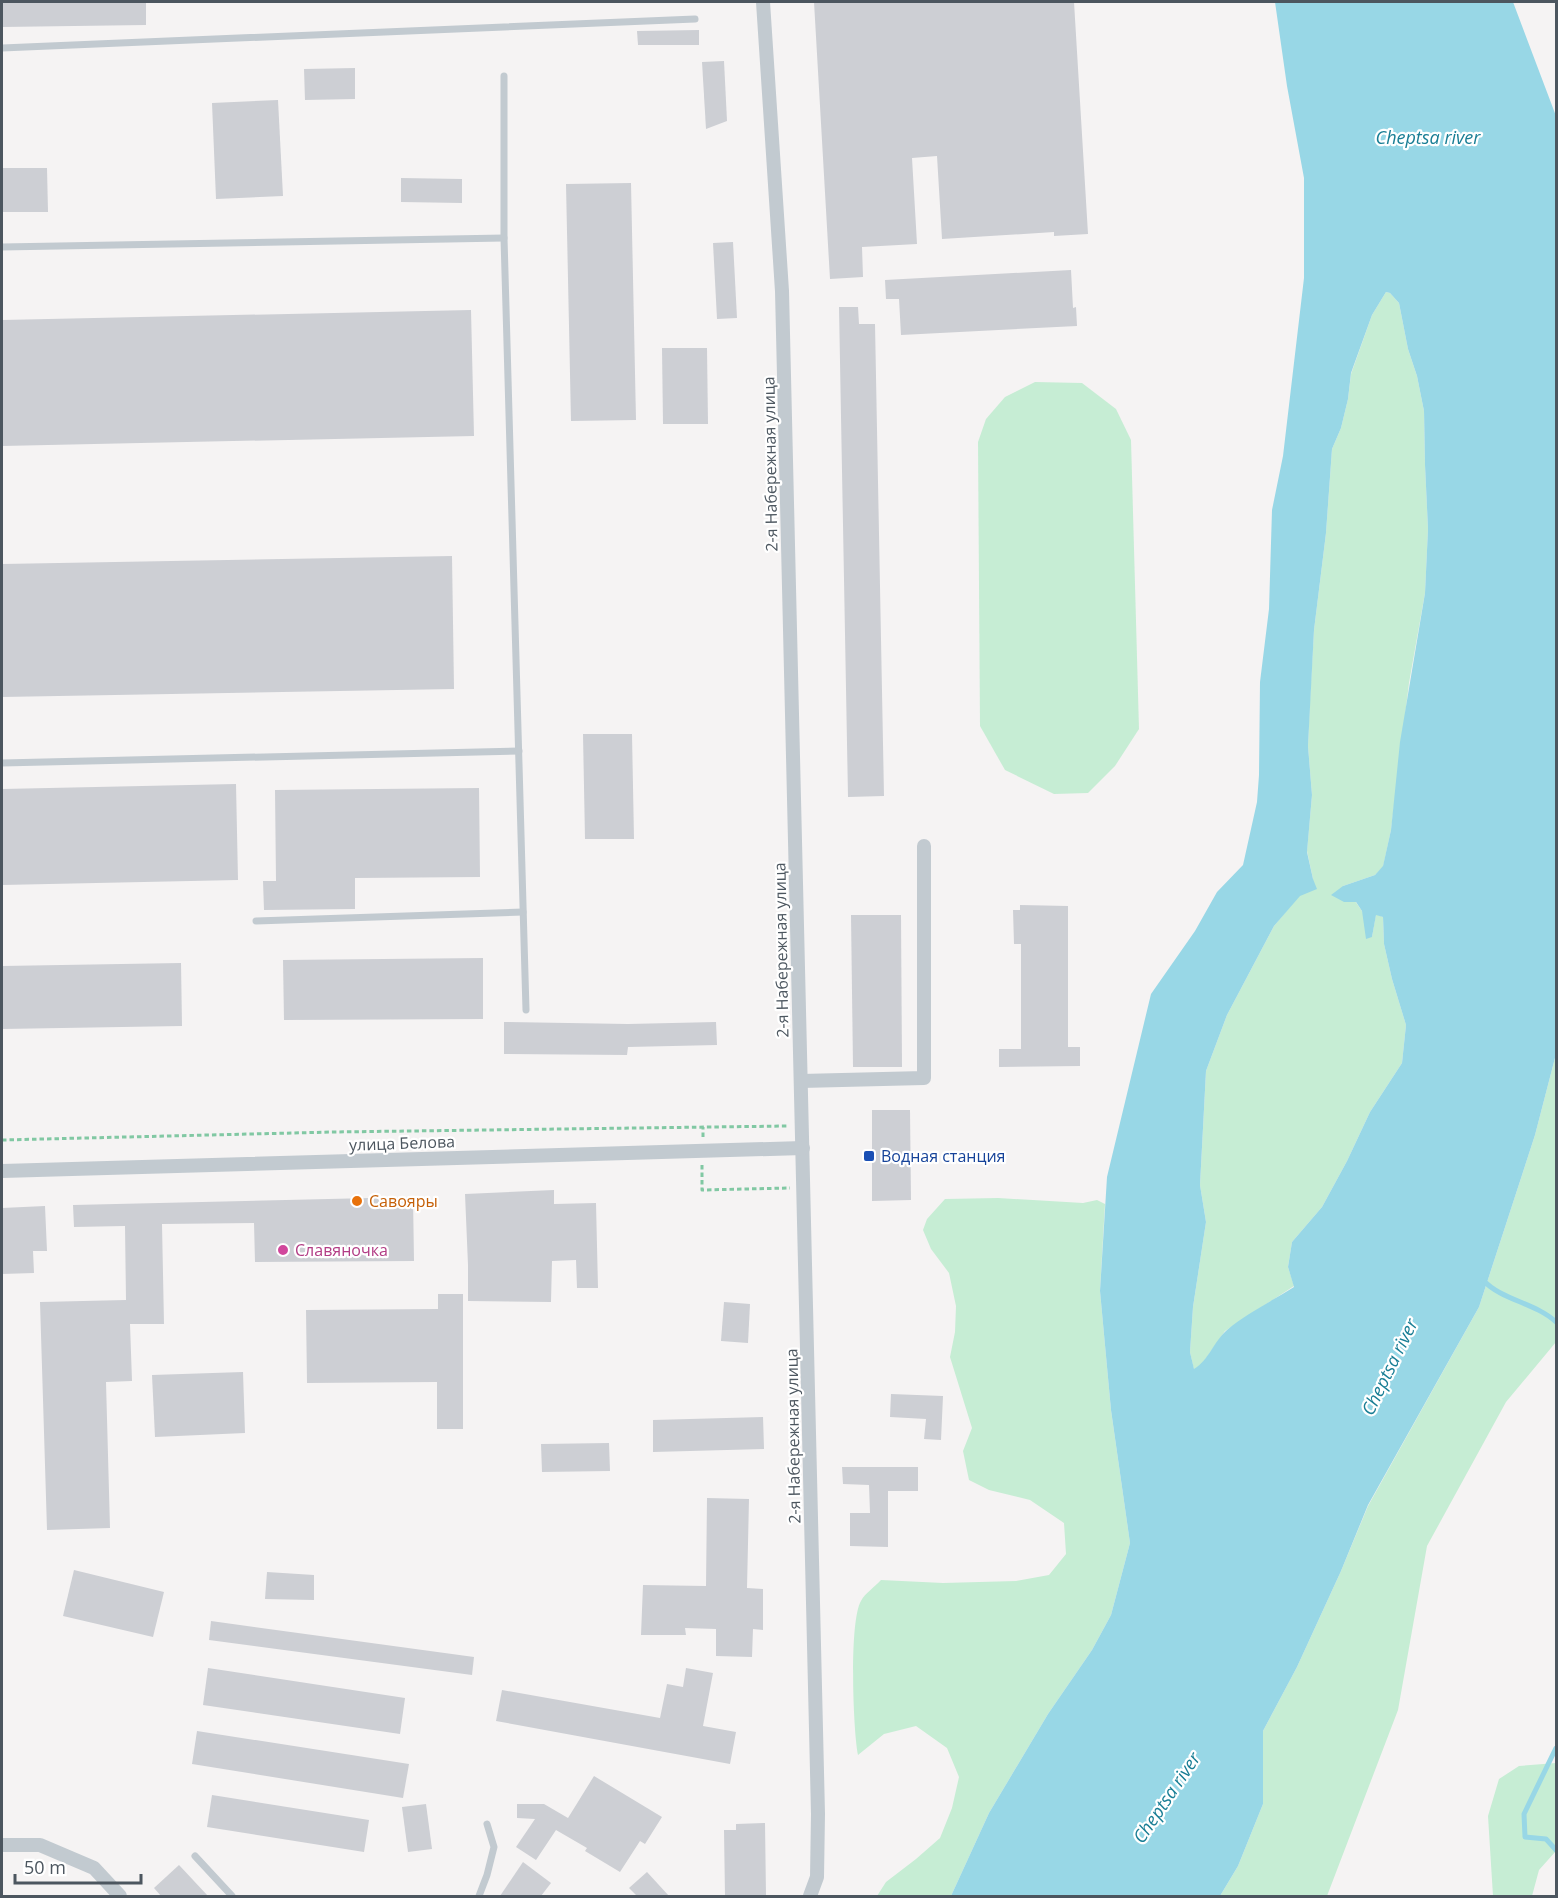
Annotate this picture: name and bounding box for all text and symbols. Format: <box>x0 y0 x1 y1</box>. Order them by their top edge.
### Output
water label: Cheptsa river <box>1376 125 1481 149</box>
street label: 2-я Набережная улица <box>757 376 783 552</box>
street label: 2-я Набережная улица <box>768 862 794 1038</box>
street label: улица Белова <box>349 1130 455 1156</box>
place label: Водная станция <box>881 1145 1005 1167</box>
marker: Водная станция <box>862 1149 876 1163</box>
place label: Савояры <box>369 1190 438 1212</box>
marker: Савояры <box>350 1194 364 1208</box>
place label: Славяночка <box>295 1239 388 1261</box>
marker: Славяночка <box>276 1243 290 1257</box>
water label: Cheptsa river <box>1355 1313 1423 1419</box>
street label: 2-я Набережная улица <box>780 1348 806 1524</box>
water label: Cheptsa river <box>1127 1747 1206 1848</box>
scale bar <box>15 1847 141 1885</box>
text: 50 m <box>24 1855 66 1879</box>

